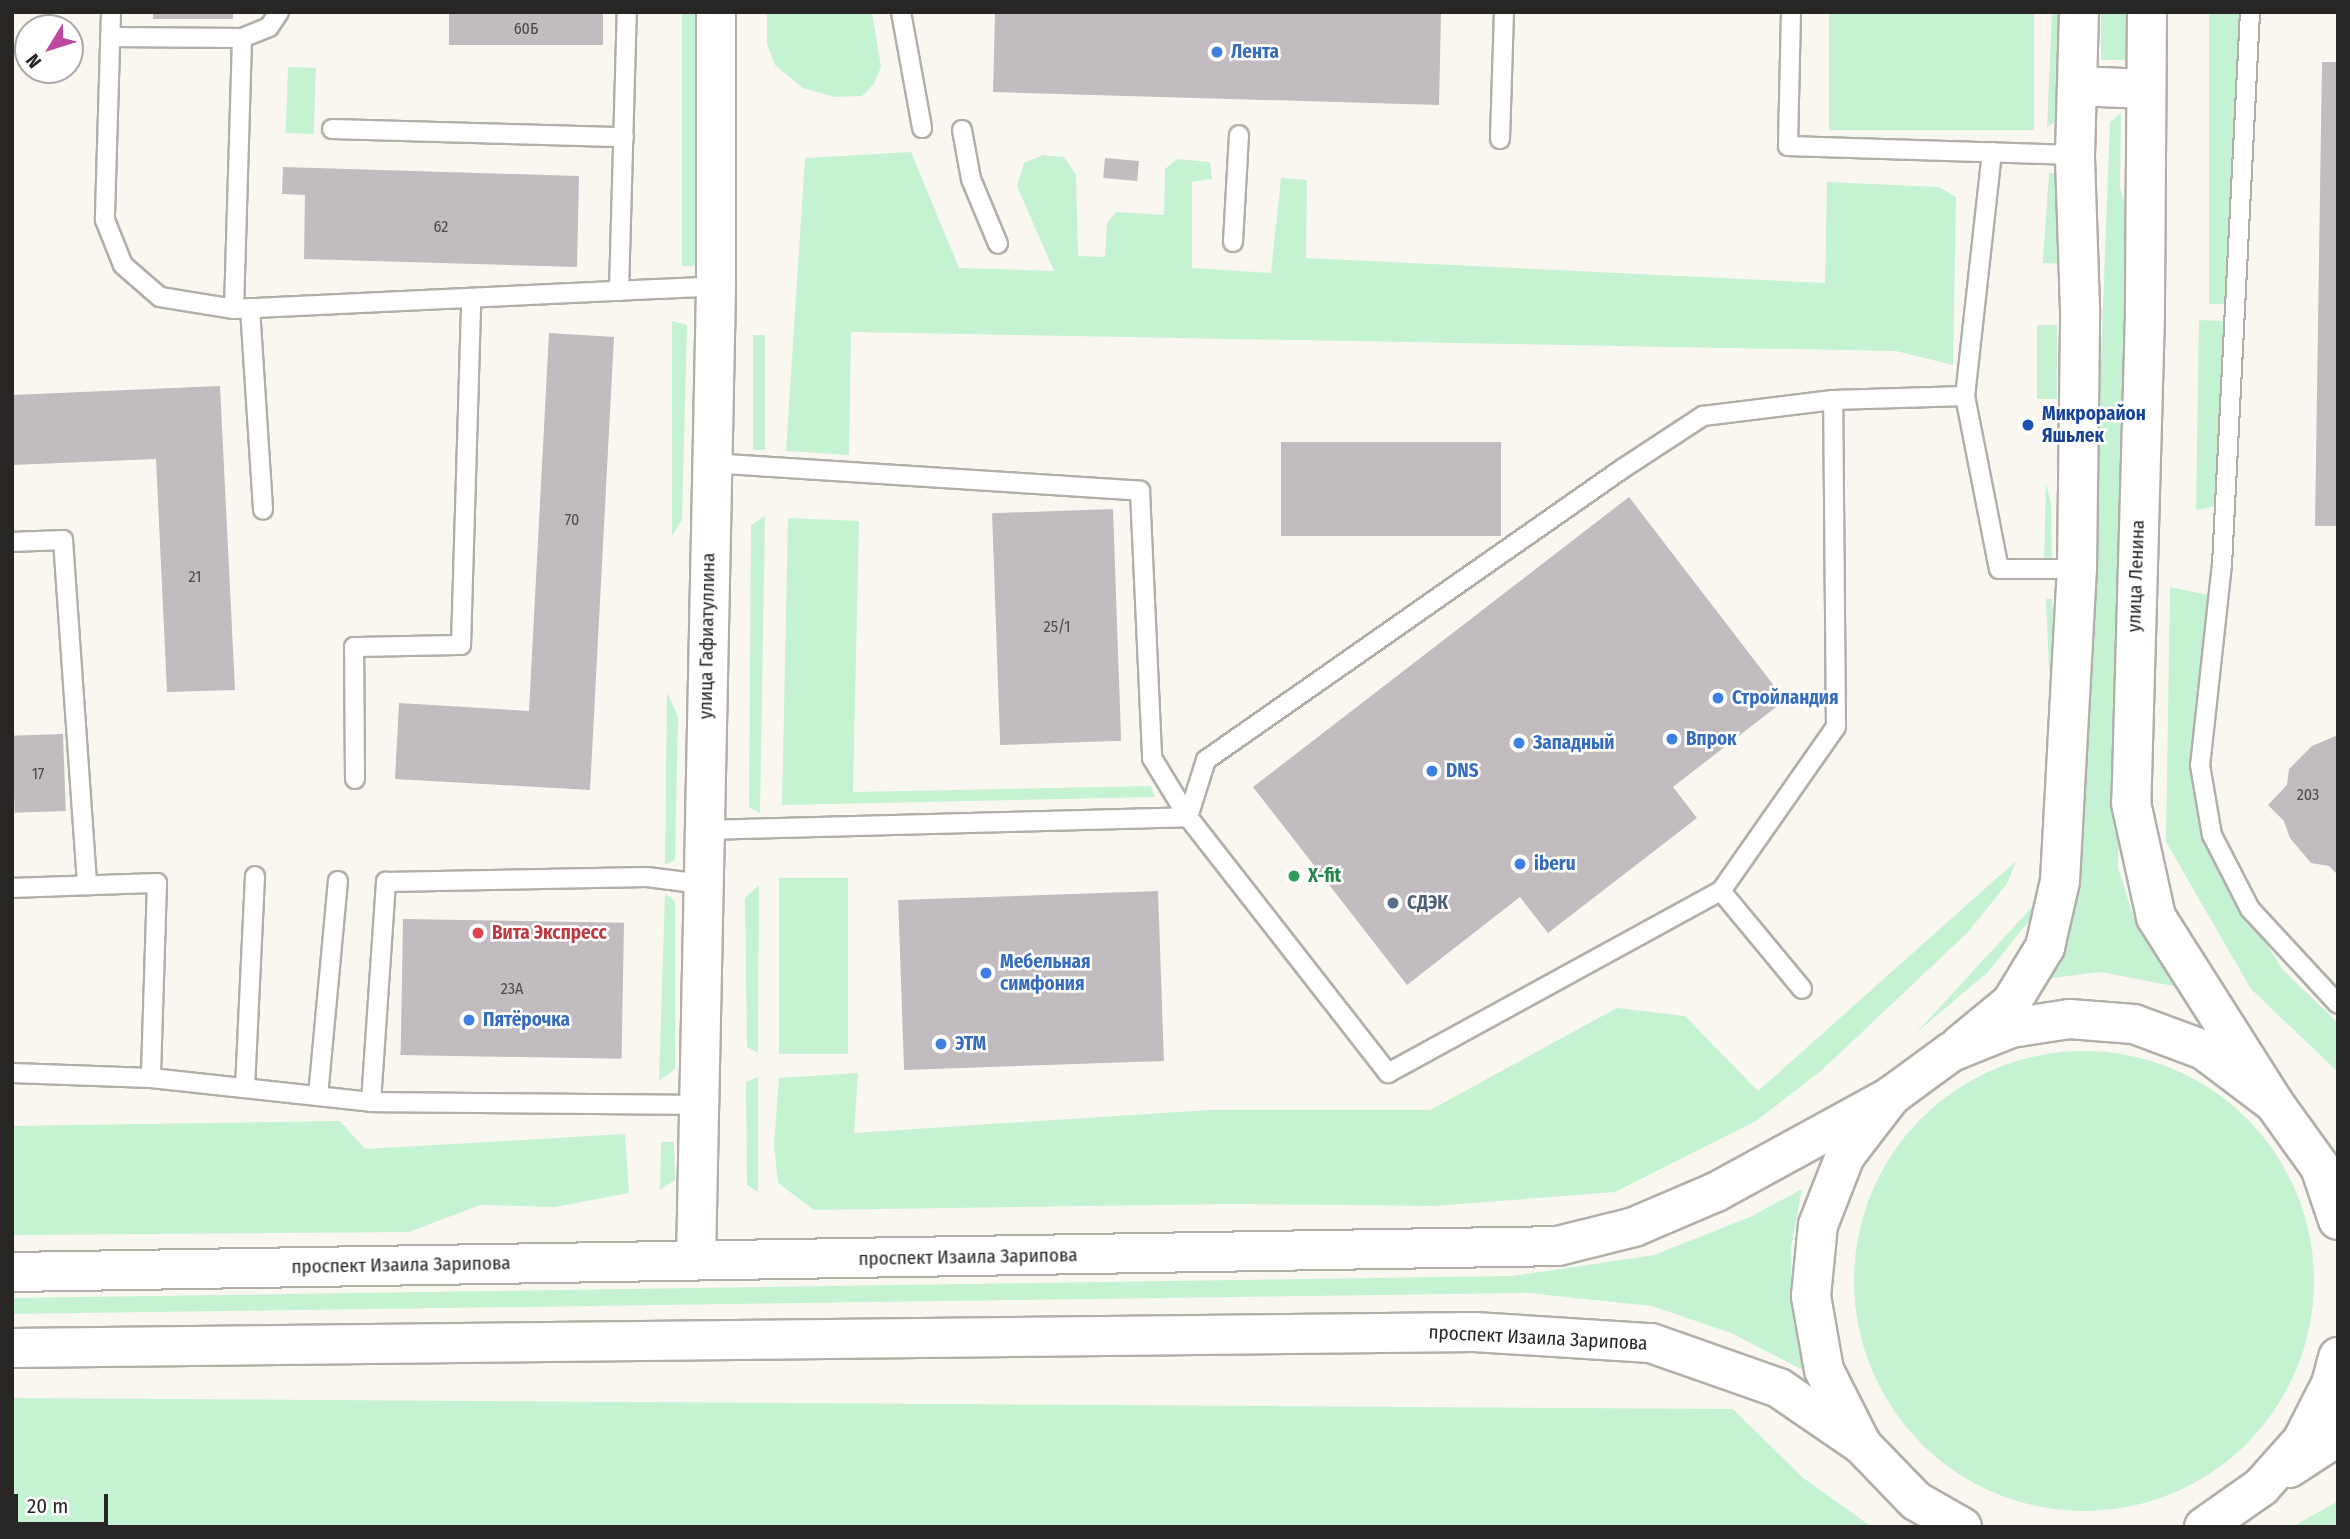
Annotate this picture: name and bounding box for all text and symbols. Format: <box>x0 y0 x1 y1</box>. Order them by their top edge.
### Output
north arrow <box>14 14 84 84</box>
house number: 60Б <box>514 19 538 39</box>
place label: Лента <box>1231 41 1279 63</box>
marker: Лента <box>1209 44 1225 60</box>
text: N <box>21 49 46 73</box>
house number: 62 <box>434 217 448 237</box>
place label: Микрорайон Яшьлек <box>2042 403 2146 447</box>
marker: Микрорайон Яшьлек <box>2020 417 2036 433</box>
house number: 70 <box>565 510 579 530</box>
street label: улица Ленина <box>2123 519 2149 633</box>
street label: улица Гафиатуллина <box>694 553 720 719</box>
house number: 21 <box>189 567 201 587</box>
house number: 25/1 <box>1044 617 1070 637</box>
place label: Стройландия <box>1732 687 1839 709</box>
marker: Стройландия <box>1710 690 1726 706</box>
place label: Впрок <box>1686 728 1737 750</box>
marker: Впрок <box>1664 731 1680 747</box>
place label: Западный <box>1533 732 1614 754</box>
marker: Западный <box>1511 735 1527 751</box>
place label: DNS <box>1446 760 1479 782</box>
marker: DNS <box>1424 763 1440 779</box>
house number: 17 <box>32 764 44 784</box>
house number: 203 <box>2297 785 2319 805</box>
place label: iberu <box>1534 853 1576 875</box>
marker: iberu <box>1512 856 1528 872</box>
place label: X-fit <box>1308 865 1341 887</box>
marker: X-fit <box>1286 868 1302 884</box>
place label: СДЭК <box>1407 892 1448 914</box>
marker: СДЭК <box>1385 895 1401 911</box>
place label: Вита Экспресс <box>492 922 607 944</box>
marker: Вита Экспресс <box>470 925 486 941</box>
place label: Мебельная симфония <box>1000 951 1091 995</box>
marker: Мебельная симфония <box>978 965 994 981</box>
house number: 23А <box>501 979 523 999</box>
place label: Пятёрочка <box>483 1009 570 1031</box>
marker: Пятёрочка <box>461 1012 477 1028</box>
place label: ЭТМ <box>955 1033 986 1055</box>
marker: ЭТМ <box>933 1036 949 1052</box>
street label: проспект Изаила Зарипова <box>858 1244 1078 1270</box>
street label: проспект Изаила Зарипова <box>291 1252 511 1278</box>
street label: проспект Изаила Зарипова <box>1428 1321 1648 1355</box>
scale bar <box>18 1480 112 1524</box>
text: 20 m <box>27 1493 68 1519</box>

